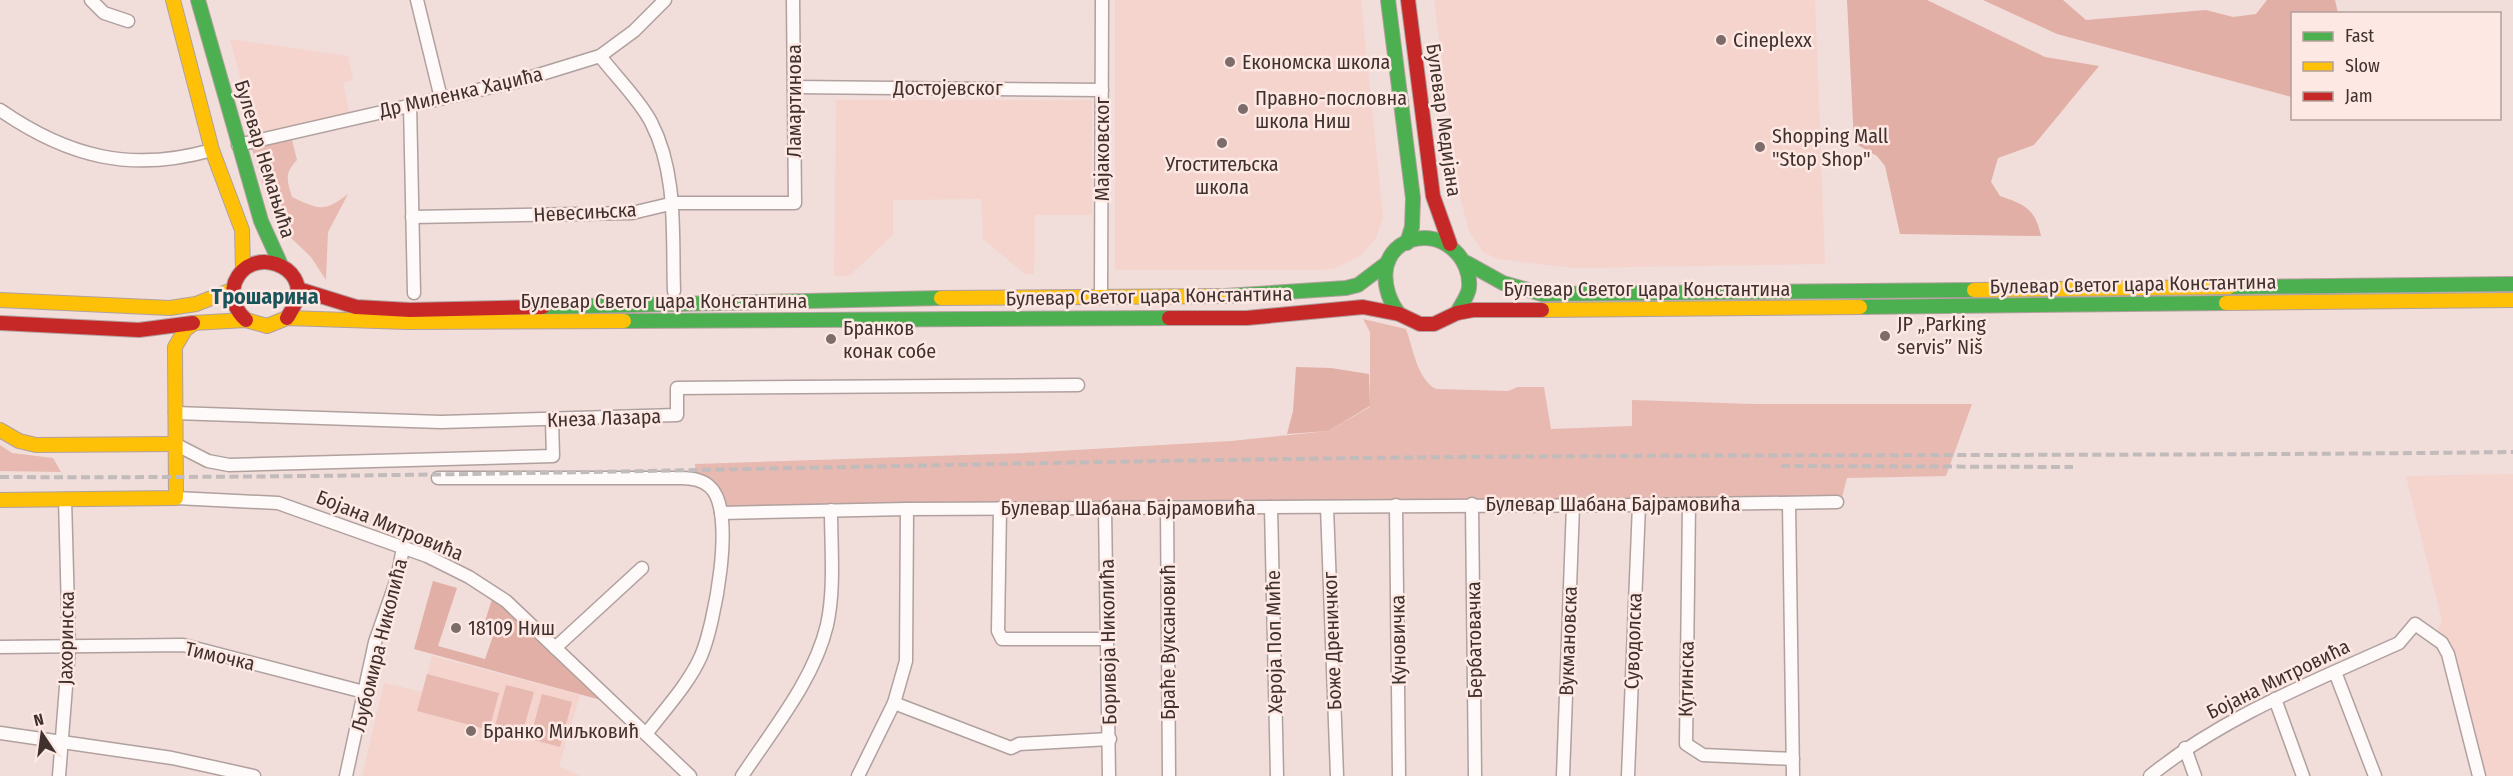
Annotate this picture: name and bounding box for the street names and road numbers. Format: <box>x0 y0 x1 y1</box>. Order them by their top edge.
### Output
street label: Булевар Медијана <box>1421 42 1467 198</box>
street label: Ламартинова <box>782 44 806 158</box>
street label: Др Миленка Хаџића <box>376 62 545 123</box>
street label: Достојевског <box>892 76 1003 100</box>
street label: Булевар Немањића <box>230 77 300 241</box>
street label: Мајаковског <box>1090 97 1114 201</box>
street label: Невесињска <box>533 197 637 227</box>
street label: Булевар Светог цара Константина <box>1989 269 2277 299</box>
street label: Булевар Светог цара Константина <box>1504 277 1790 301</box>
street label: Булевар Светог цара Константина <box>1005 281 1293 311</box>
street label: Булевар Светог цара Константина <box>521 289 807 313</box>
street label: Кнеза Лазара <box>547 404 661 432</box>
street label: Бојана Митровића <box>313 485 467 565</box>
street label: Булевар Шабана Бајрамовића <box>1485 492 1741 516</box>
street label: Булевар Шабана Бајрамовића <box>1000 496 1256 520</box>
street label: Љубомира Николића <box>346 556 412 734</box>
street label: Боривоја Николића <box>1095 559 1121 725</box>
street label: Браће Вуксановић <box>1156 564 1180 720</box>
street label: Хероја Поп Миће <box>1261 570 1287 714</box>
street label: Боже Дреничког <box>1318 571 1346 711</box>
street label: Бербатовачка <box>1461 581 1487 699</box>
street label: Вукмановска <box>1554 586 1582 696</box>
street label: Јахоринска <box>53 591 79 685</box>
street label: Суводолска <box>1619 592 1647 690</box>
street label: Куновичка <box>1385 595 1411 685</box>
street label: Бојана Митровића <box>2202 634 2354 724</box>
street label: Тимочка <box>183 636 257 676</box>
street label: Кутинска <box>1673 641 1699 717</box>

